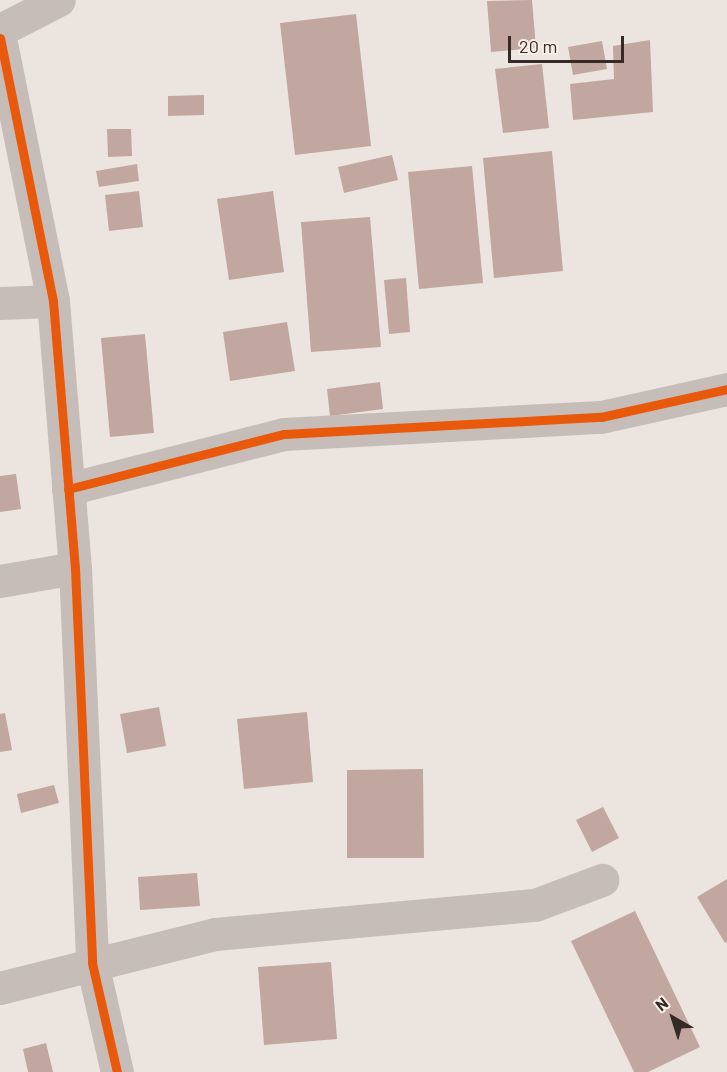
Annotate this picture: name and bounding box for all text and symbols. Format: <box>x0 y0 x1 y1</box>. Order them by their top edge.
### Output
scale bar <box>511 24 626 62</box>
text: 20 m <box>519 35 557 57</box>
north arrow <box>643 988 703 1048</box>
text: N <box>651 993 671 1014</box>

